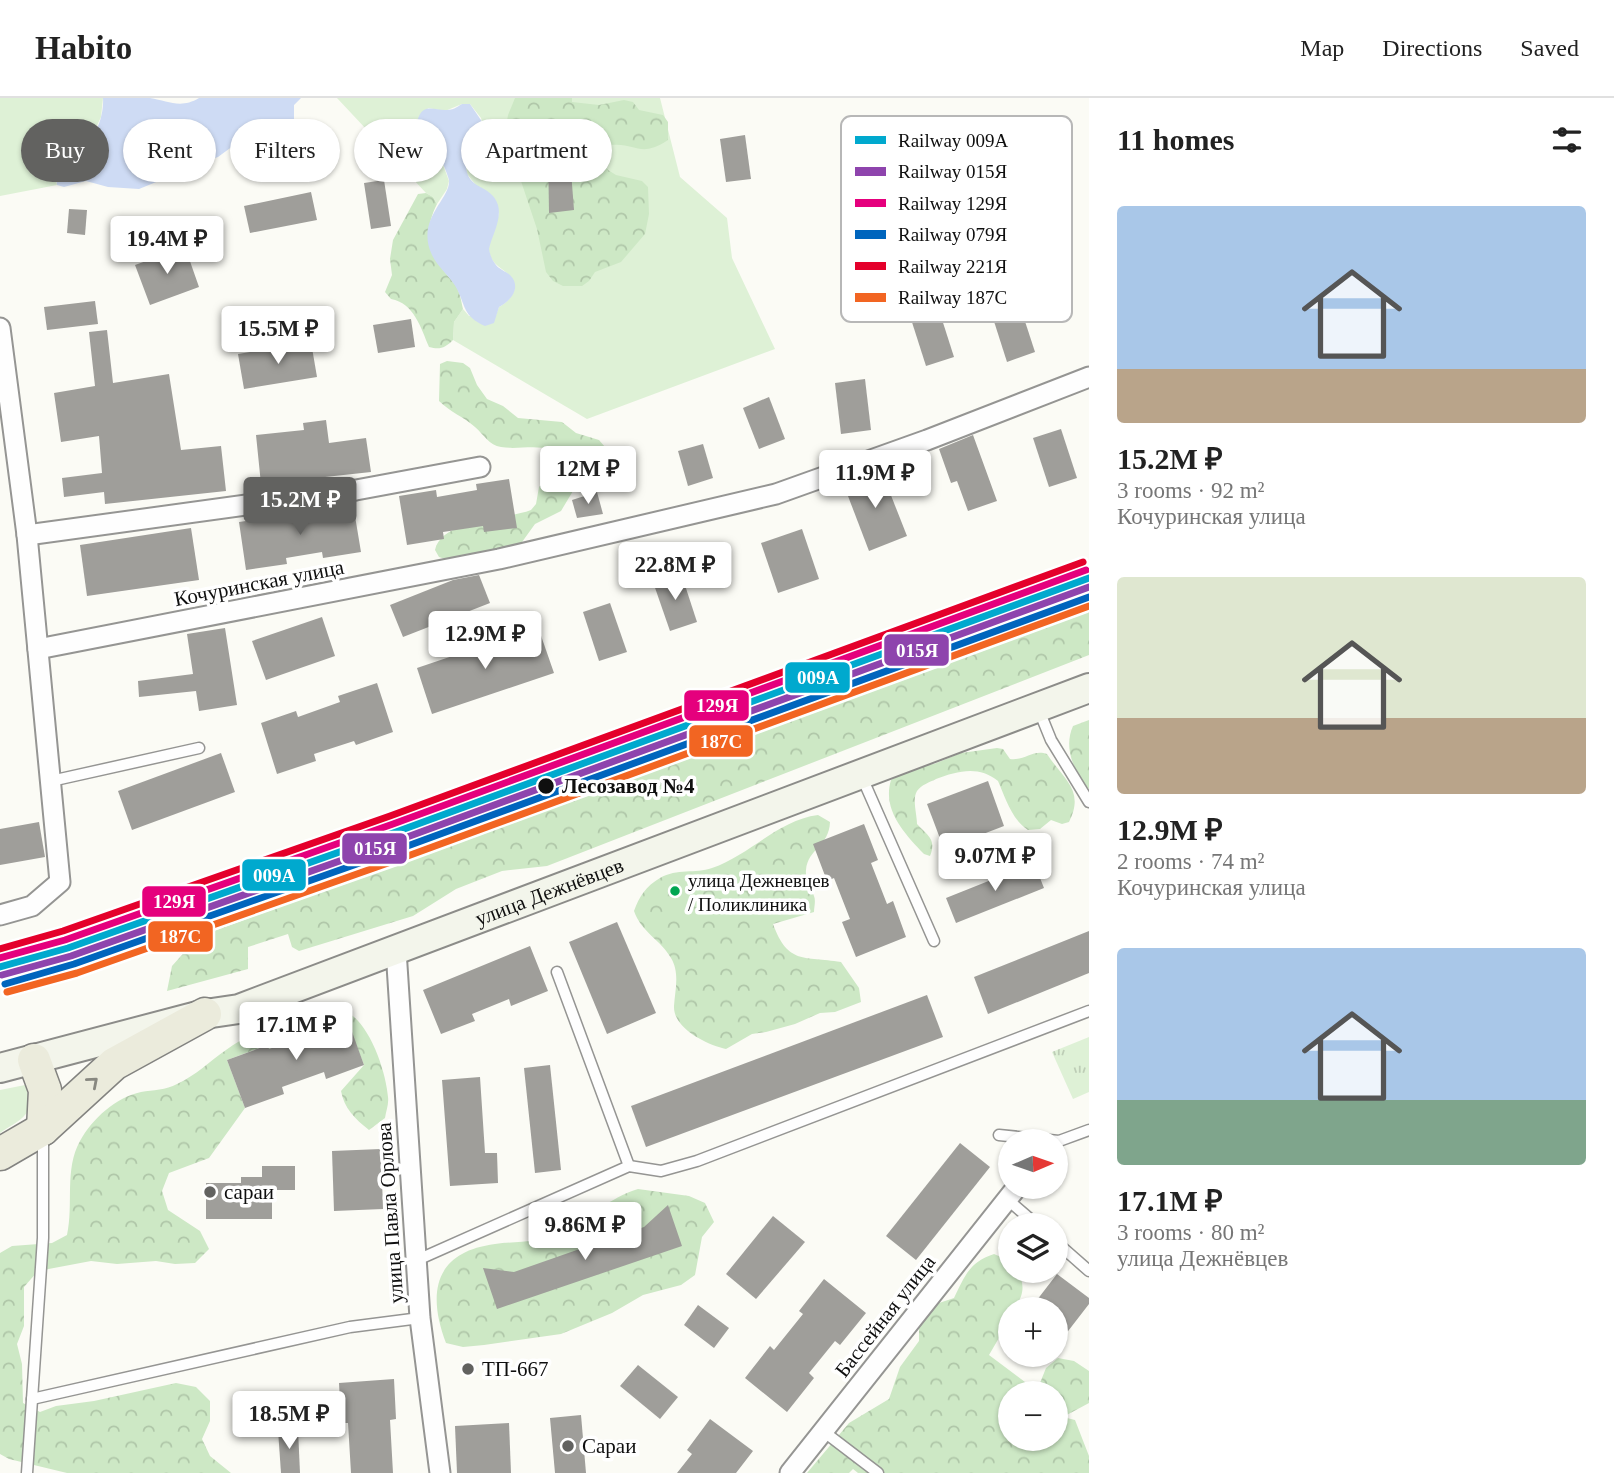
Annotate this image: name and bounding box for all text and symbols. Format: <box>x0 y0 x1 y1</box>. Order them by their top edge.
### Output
text: Habito <box>35 30 132 66</box>
text: Map <box>1300 35 1344 61</box>
text: Directions <box>1382 35 1482 61</box>
text: Saved <box>1520 35 1579 61</box>
legend <box>841 116 1072 322</box>
chip: Buy <box>21 119 109 182</box>
chip: Rent <box>123 119 216 182</box>
chip: Filters <box>230 119 340 182</box>
chip: New <box>354 119 447 182</box>
chip: Apartment <box>461 119 612 182</box>
icon: filters <box>1548 121 1586 159</box>
text: 11 homes <box>1117 123 1235 156</box>
text: Railway 009А <box>898 130 1009 151</box>
text: Railway 015Я <box>898 161 1008 182</box>
text: Railway 129Я <box>898 193 1008 214</box>
pin: 19.4M ₽ <box>102 216 232 276</box>
text: Railway 079Я <box>898 224 1008 245</box>
text: 19.4M ₽ <box>126 226 208 251</box>
icon: home <box>1289 251 1415 377</box>
text: Railway 221Я <box>898 256 1008 277</box>
text: Railway 187С <box>898 287 1007 308</box>
pin: 15.5M ₽ <box>213 306 343 366</box>
text: 15.5M ₽ <box>237 316 319 341</box>
text: 15.2M ₽ <box>1117 442 1223 475</box>
pin: 12M ₽ <box>539 446 637 506</box>
pin: 11.9M ₽ <box>810 450 940 510</box>
text: 12M ₽ <box>556 456 620 481</box>
text: 11.9M ₽ <box>835 460 915 485</box>
pin: 15.2M ₽ <box>235 478 365 537</box>
text: 3 rooms · 92 m² <box>1117 478 1264 503</box>
text: 15.2M ₽ <box>259 487 341 512</box>
text: Кочуринская улица <box>1117 504 1306 529</box>
pin: 22.8M ₽ <box>610 542 740 602</box>
text: 22.8M ₽ <box>634 552 716 577</box>
street label: Кочуринская улица <box>172 555 346 611</box>
pin: 12.9M ₽ <box>420 612 550 671</box>
text: 12.9M ₽ <box>444 621 526 646</box>
icon: home <box>1289 622 1415 748</box>
line badge: 015Я <box>883 633 950 667</box>
text: 015Я <box>896 640 938 661</box>
line badge: 009А <box>784 661 851 694</box>
text: 009А <box>797 667 839 688</box>
line badge: 129Я <box>683 689 750 722</box>
text: 129Я <box>696 695 738 716</box>
line badge: 187С <box>688 724 754 758</box>
text: 187С <box>700 731 742 752</box>
place label: Лесозавод №4 <box>562 774 695 798</box>
marker: Лесозавод №4 <box>536 776 556 796</box>
text: 12.9M ₽ <box>1117 813 1223 846</box>
line badge: 015Я <box>341 832 408 865</box>
pin: 9.07M ₽ <box>930 834 1060 893</box>
text: 015Я <box>354 838 396 859</box>
text: 9.07M ₽ <box>954 843 1036 868</box>
text: 2 rooms · 74 m² <box>1117 849 1264 874</box>
street label: улица Дежнёвцев <box>472 853 627 931</box>
line badge: 009А <box>241 858 307 892</box>
text: 009А <box>253 865 295 886</box>
place label: улица Дежневцев / Поликлиника <box>688 870 830 915</box>
text: Кочуринская улица <box>1117 875 1306 900</box>
marker: улица Дежневцев / Поликлиника <box>668 884 682 898</box>
line badge: 129Я <box>141 885 207 918</box>
text: 129Я <box>153 891 195 912</box>
line badge: 187С <box>147 920 214 953</box>
text: 187С <box>159 926 201 947</box>
icon: home <box>1289 993 1415 1119</box>
pin: 17.1M ₽ <box>231 1002 361 1062</box>
text: 17.1M ₽ <box>255 1012 337 1037</box>
one-way arrow <box>84 1078 97 1090</box>
street label: улица Павла Орлова <box>372 1121 408 1304</box>
north arrow <box>998 1129 1068 1199</box>
map controls <box>998 1129 1068 1451</box>
place label: сараи <box>224 1180 274 1204</box>
marker: сараи <box>202 1184 218 1200</box>
text: 17.1M ₽ <box>1117 1184 1223 1217</box>
pin: 9.86M ₽ <box>520 1202 650 1262</box>
text: 9.86M ₽ <box>544 1212 626 1237</box>
button: layers <box>998 1213 1068 1283</box>
text: 3 rooms · 80 m² <box>1117 1220 1264 1245</box>
text: улица Дежнёвцев <box>1117 1246 1288 1271</box>
street label: Бассейная улица <box>830 1250 940 1382</box>
button: + <box>998 1297 1068 1367</box>
place label: ТП-667 <box>482 1357 549 1381</box>
marker: ТП-667 <box>460 1361 476 1377</box>
button: − <box>998 1381 1068 1451</box>
pin: 18.5M ₽ <box>224 1392 354 1451</box>
text: 18.5M ₽ <box>248 1401 330 1426</box>
place label: Сараи <box>582 1434 636 1458</box>
marker: Сараи <box>560 1438 576 1454</box>

